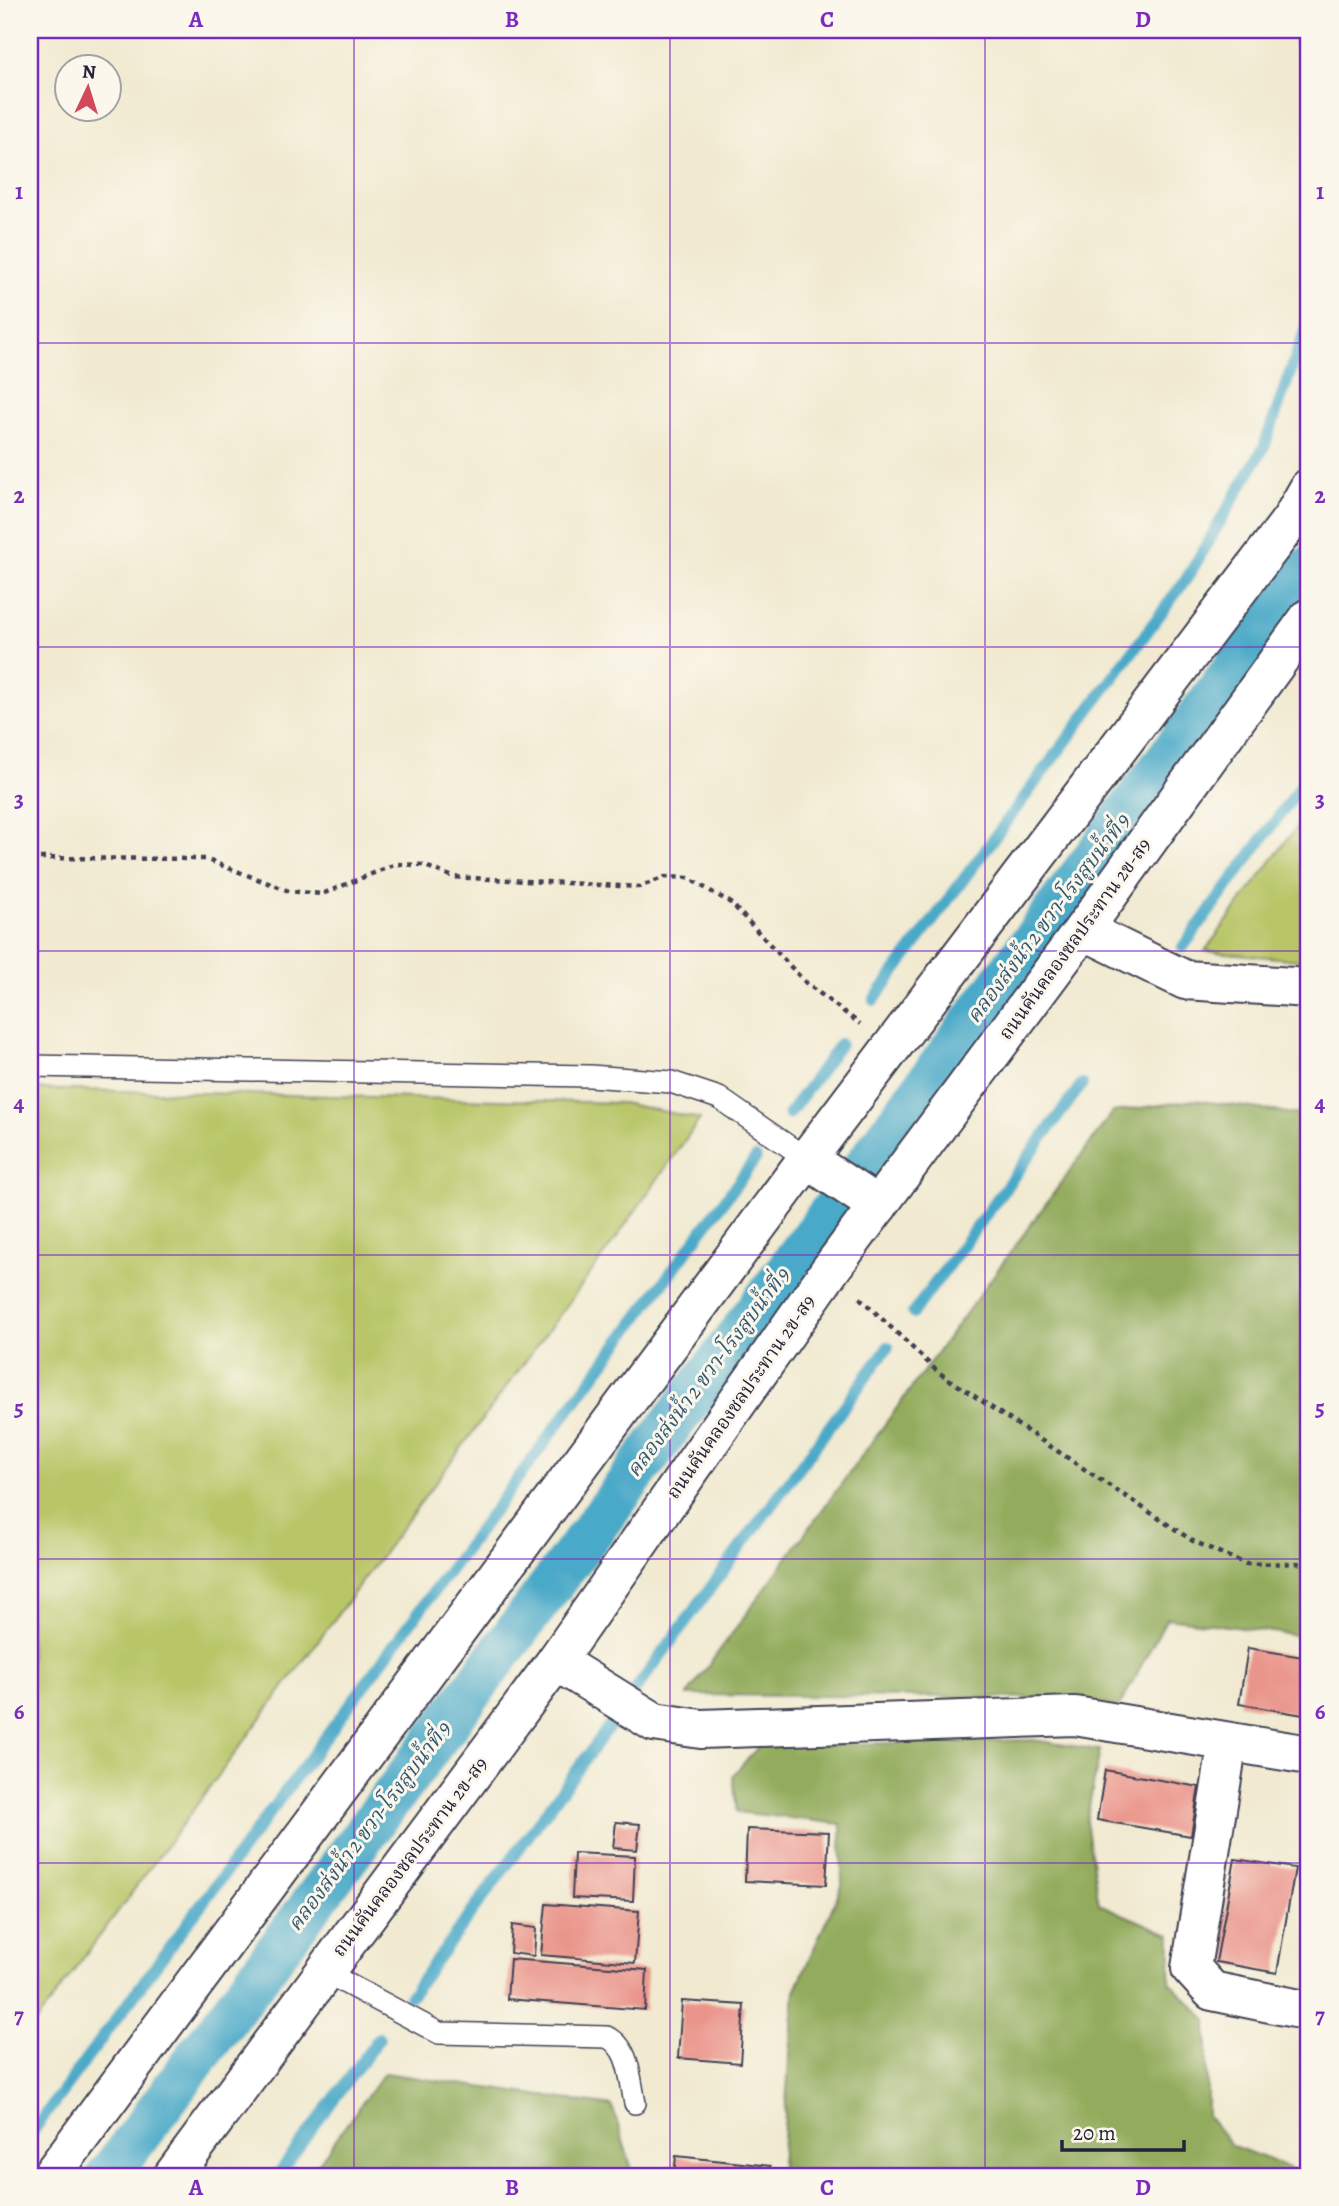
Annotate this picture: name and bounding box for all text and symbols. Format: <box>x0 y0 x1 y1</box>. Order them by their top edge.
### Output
text: A <box>188 4 204 35</box>
text: B <box>505 4 519 35</box>
text: C <box>820 4 834 35</box>
text: D <box>1135 4 1151 35</box>
north arrow <box>52 52 122 122</box>
text: N <box>81 59 97 86</box>
text: 1 <box>15 176 23 207</box>
text: 1 <box>1316 176 1324 207</box>
text: 2 <box>13 480 25 511</box>
text: 2 <box>1314 480 1326 511</box>
text: 3 <box>14 784 24 815</box>
text: 3 <box>1315 784 1325 815</box>
water label: คลองส่งน้ำ 2 ขวา-โรงสูบน้ำที่ 9 <box>958 806 1136 1029</box>
street label: ถนนคันคลองชลประทาน 2ข-ส9 <box>993 833 1157 1045</box>
text: 4 <box>14 1088 25 1119</box>
text: 4 <box>1315 1088 1326 1119</box>
water label: คลองส่งน้ำ 2 ขวา-โรงสูบน้ำที่ 9 <box>618 1260 796 1483</box>
street label: ถนนคันคลองชลประทาน 2ข-ส9 <box>660 1290 822 1504</box>
text: 5 <box>14 1392 24 1423</box>
text: 5 <box>1315 1392 1325 1423</box>
text: 6 <box>14 1696 25 1727</box>
text: 6 <box>1315 1696 1326 1727</box>
water label: คลองส่งน้ำ 2 ขวา-โรงสูบน้ำที่ 9 <box>279 1714 457 1937</box>
street label: ถนนคันคลองชลประทาน 2ข-ส9 <box>326 1752 494 1962</box>
text: 7 <box>14 2000 24 2031</box>
text: 7 <box>1315 2000 1325 2031</box>
scale bar <box>1062 2108 1185 2152</box>
text: 20 m <box>1073 2119 1116 2147</box>
text: A <box>188 2172 204 2203</box>
text: B <box>505 2172 519 2203</box>
text: C <box>820 2172 834 2203</box>
text: D <box>1135 2172 1151 2203</box>

